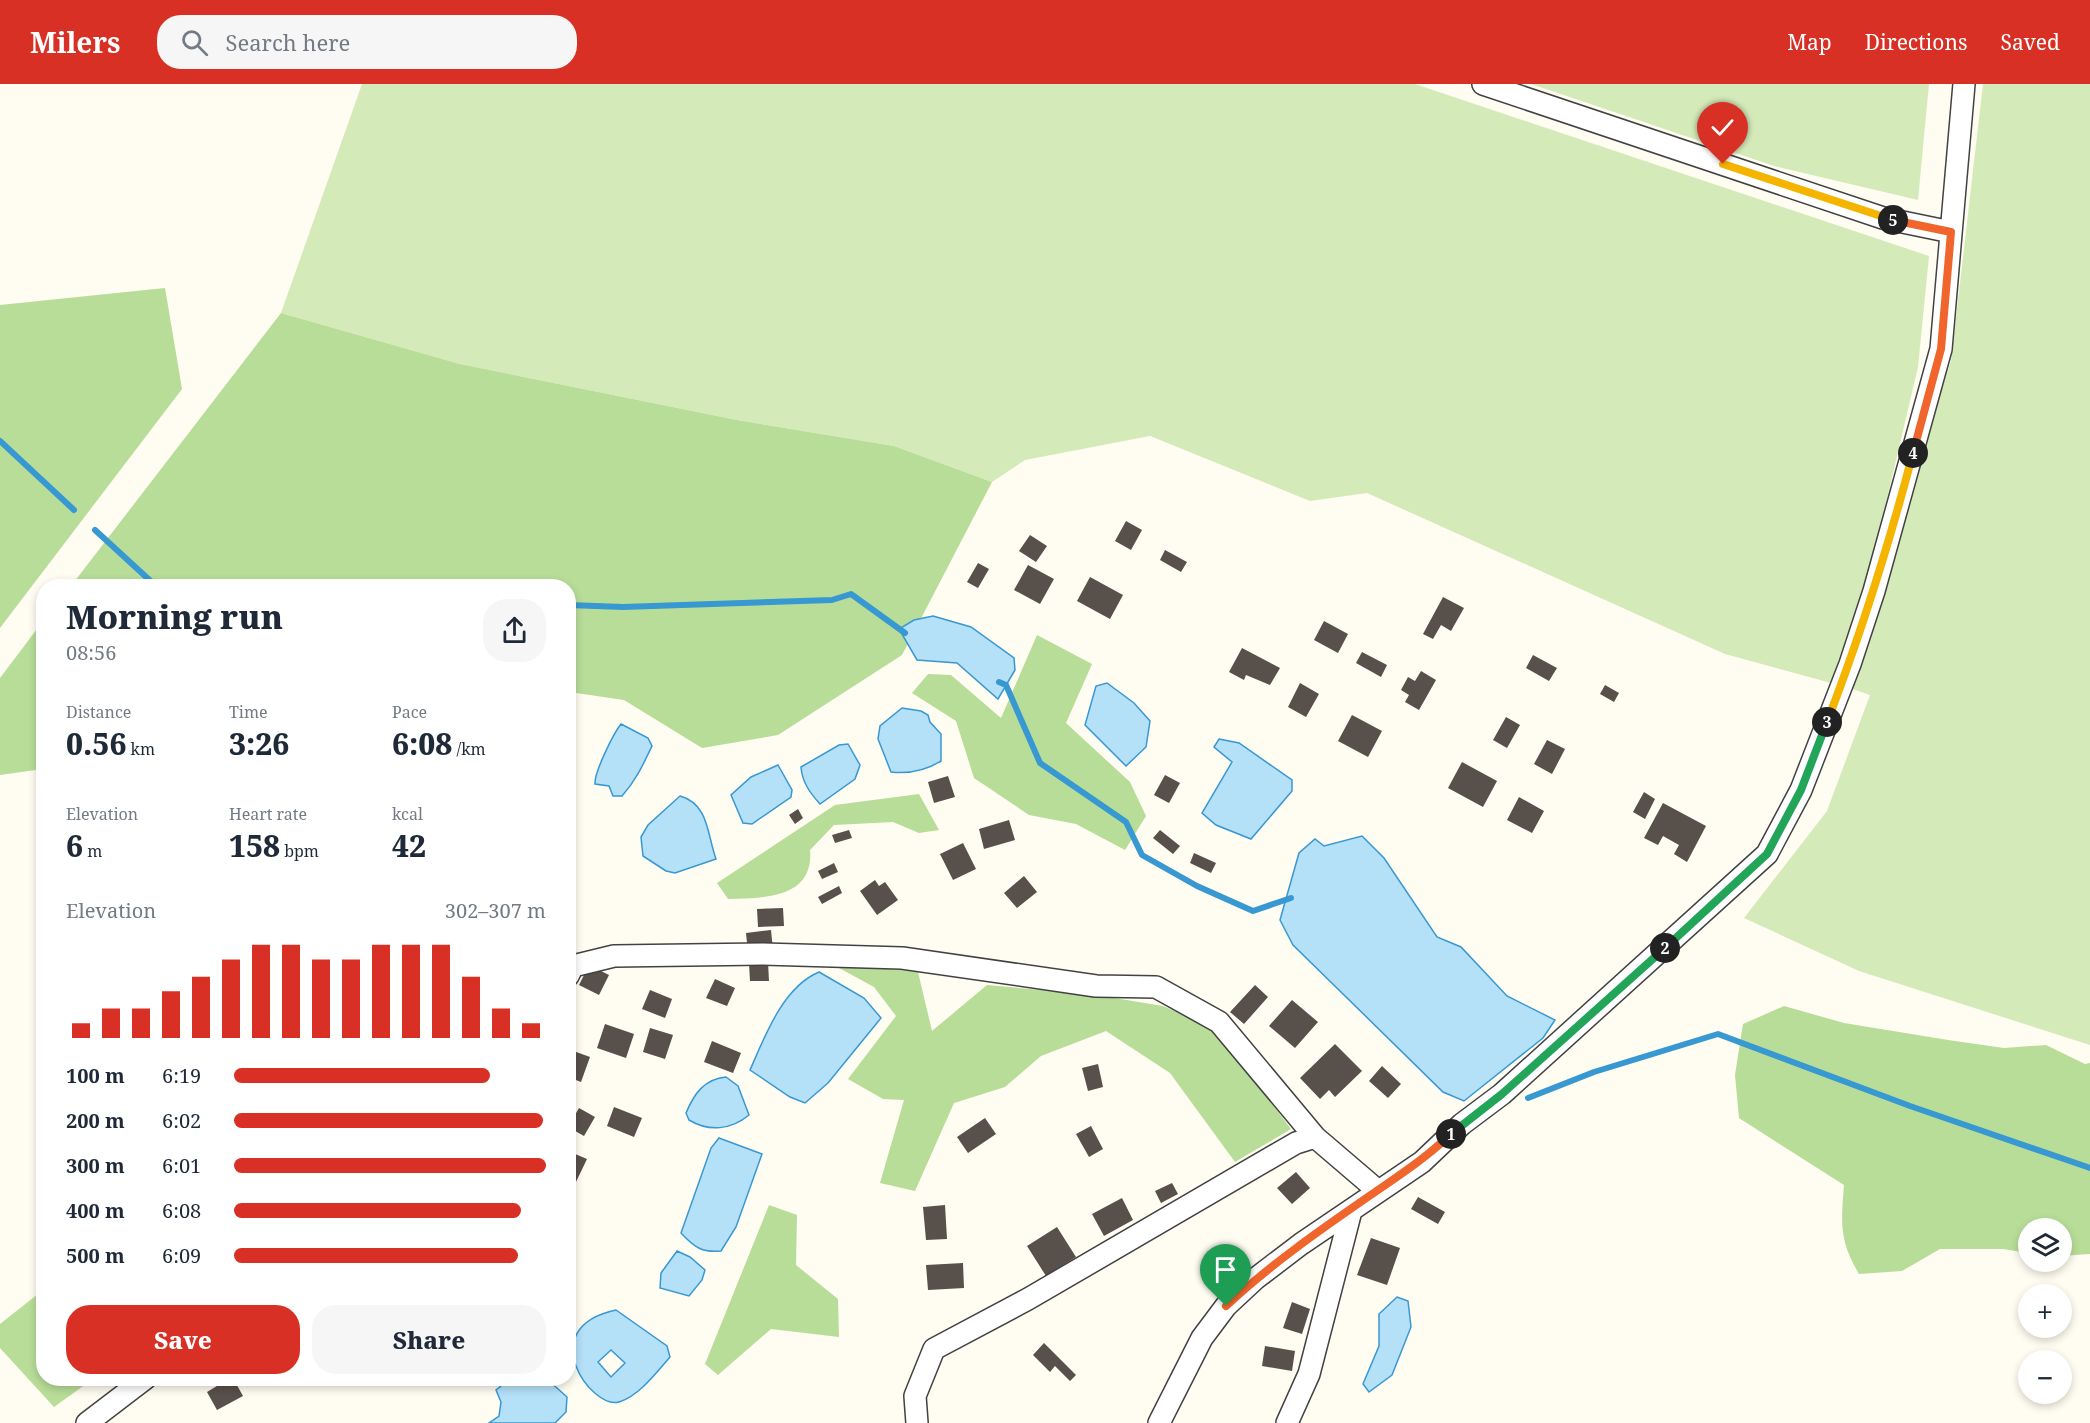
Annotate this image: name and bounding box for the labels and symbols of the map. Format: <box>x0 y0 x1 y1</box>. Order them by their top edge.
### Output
pin <box>1697 102 1748 164</box>
pin: 5 <box>1878 205 1908 235</box>
pin: 4 <box>1898 438 1928 468</box>
pin: 3 <box>1812 707 1842 737</box>
pin: 2 <box>1650 933 1680 963</box>
pin: 1 <box>1436 1119 1466 1149</box>
pin <box>1200 1244 1251 1306</box>

